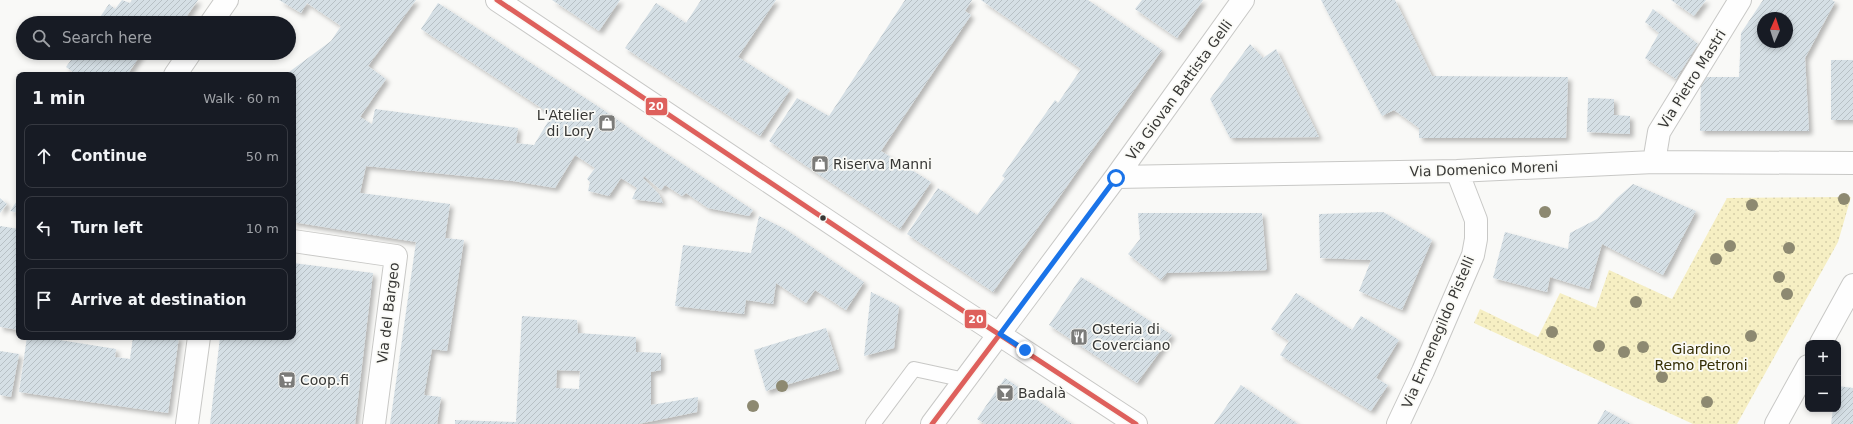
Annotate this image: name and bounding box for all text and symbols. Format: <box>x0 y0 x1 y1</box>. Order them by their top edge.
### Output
north arrow <box>1757 12 1793 48</box>
search box <box>16 16 296 60</box>
street label: Via Giovan Battista Gelli <box>1123 17 1235 163</box>
street label: Via Pietro Mastri <box>1655 26 1729 132</box>
icon: search <box>30 27 52 49</box>
text: Search here <box>62 29 152 47</box>
text: 1 min <box>32 88 85 108</box>
text: Walk · 60 m <box>203 91 280 106</box>
line badge: 20 <box>645 97 668 116</box>
text: 20 <box>648 100 664 113</box>
place label: L'Atelier di Lory <box>537 107 594 139</box>
shop icon: L'Atelier di Lory <box>597 113 617 133</box>
icon: ahead <box>33 145 55 167</box>
text: Continue <box>71 147 147 165</box>
text: 50 m <box>246 149 279 164</box>
shop icon: Riserva Manni <box>810 154 830 174</box>
place label: Riserva Manni <box>833 156 932 172</box>
street label: Via Domenico Moreni <box>1409 158 1559 180</box>
route start <box>1107 169 1125 187</box>
unlabelled marker <box>818 213 828 223</box>
icon: left <box>33 217 55 239</box>
text: Turn left <box>71 219 143 237</box>
text: 10 m <box>246 221 279 236</box>
street label: Via Ermenegildo Pistelli <box>1399 253 1477 411</box>
street label: Via del Bargeo <box>374 262 402 364</box>
icon: arrive <box>33 289 55 311</box>
text: Arrive at destination <box>71 291 246 309</box>
line badge: 20 <box>964 309 987 329</box>
text: 20 <box>968 313 984 326</box>
place label: Osteria di Coverciano <box>1092 321 1170 353</box>
restaurant icon: Osteria di Coverciano <box>1069 327 1089 347</box>
map controls <box>1805 340 1841 412</box>
button: + <box>1805 340 1841 376</box>
route end <box>1016 341 1034 359</box>
park label: Giardino Remo Petroni <box>1654 341 1748 373</box>
supermarket icon: Coop.fi <box>277 370 297 390</box>
place label: Coop.fi <box>300 372 349 388</box>
button: − <box>1805 376 1841 412</box>
bar icon: Badalà <box>995 383 1015 403</box>
place label: Badalà <box>1018 385 1066 401</box>

